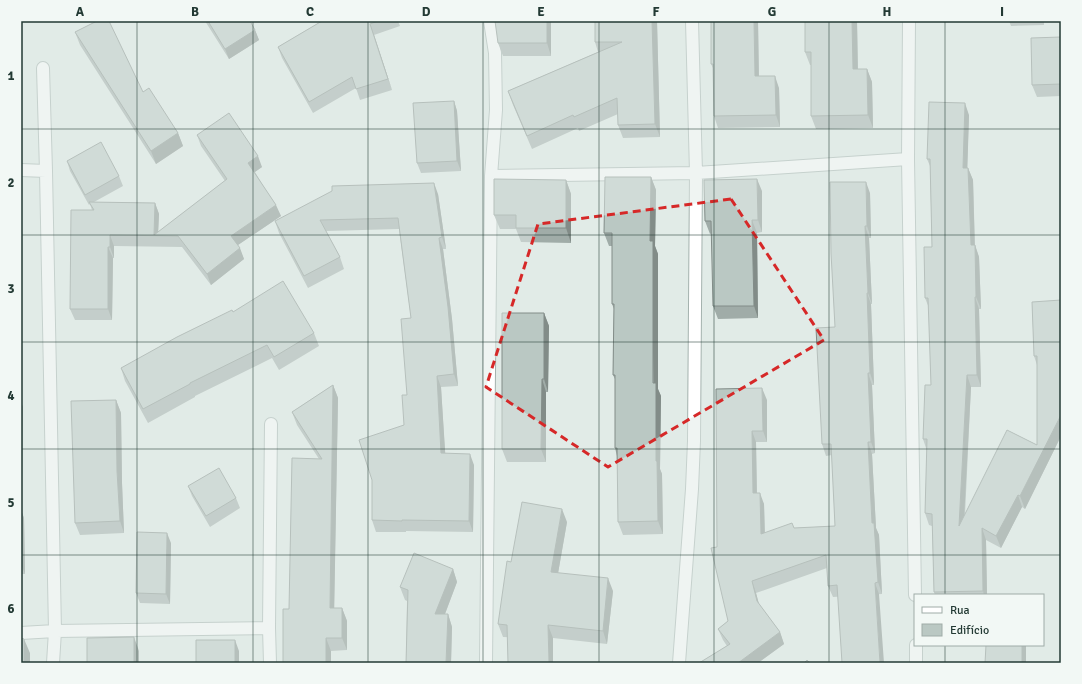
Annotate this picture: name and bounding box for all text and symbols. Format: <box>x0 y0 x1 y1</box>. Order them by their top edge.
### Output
text: A <box>76 4 85 20</box>
text: B <box>191 4 199 20</box>
text: C <box>306 4 314 20</box>
text: D <box>422 4 431 20</box>
text: E <box>537 4 545 20</box>
text: F <box>653 4 660 20</box>
text: G <box>768 4 776 20</box>
text: H <box>883 4 891 20</box>
text: I <box>1000 4 1004 20</box>
text: 1 <box>7 68 15 84</box>
text: 2 <box>7 175 15 191</box>
text: 3 <box>7 281 15 297</box>
text: 4 <box>7 388 15 404</box>
text: 5 <box>7 495 15 511</box>
legend <box>914 594 1044 646</box>
text: 6 <box>7 601 15 617</box>
text: Rua <box>950 603 970 618</box>
text: Edifício <box>950 623 989 638</box>

